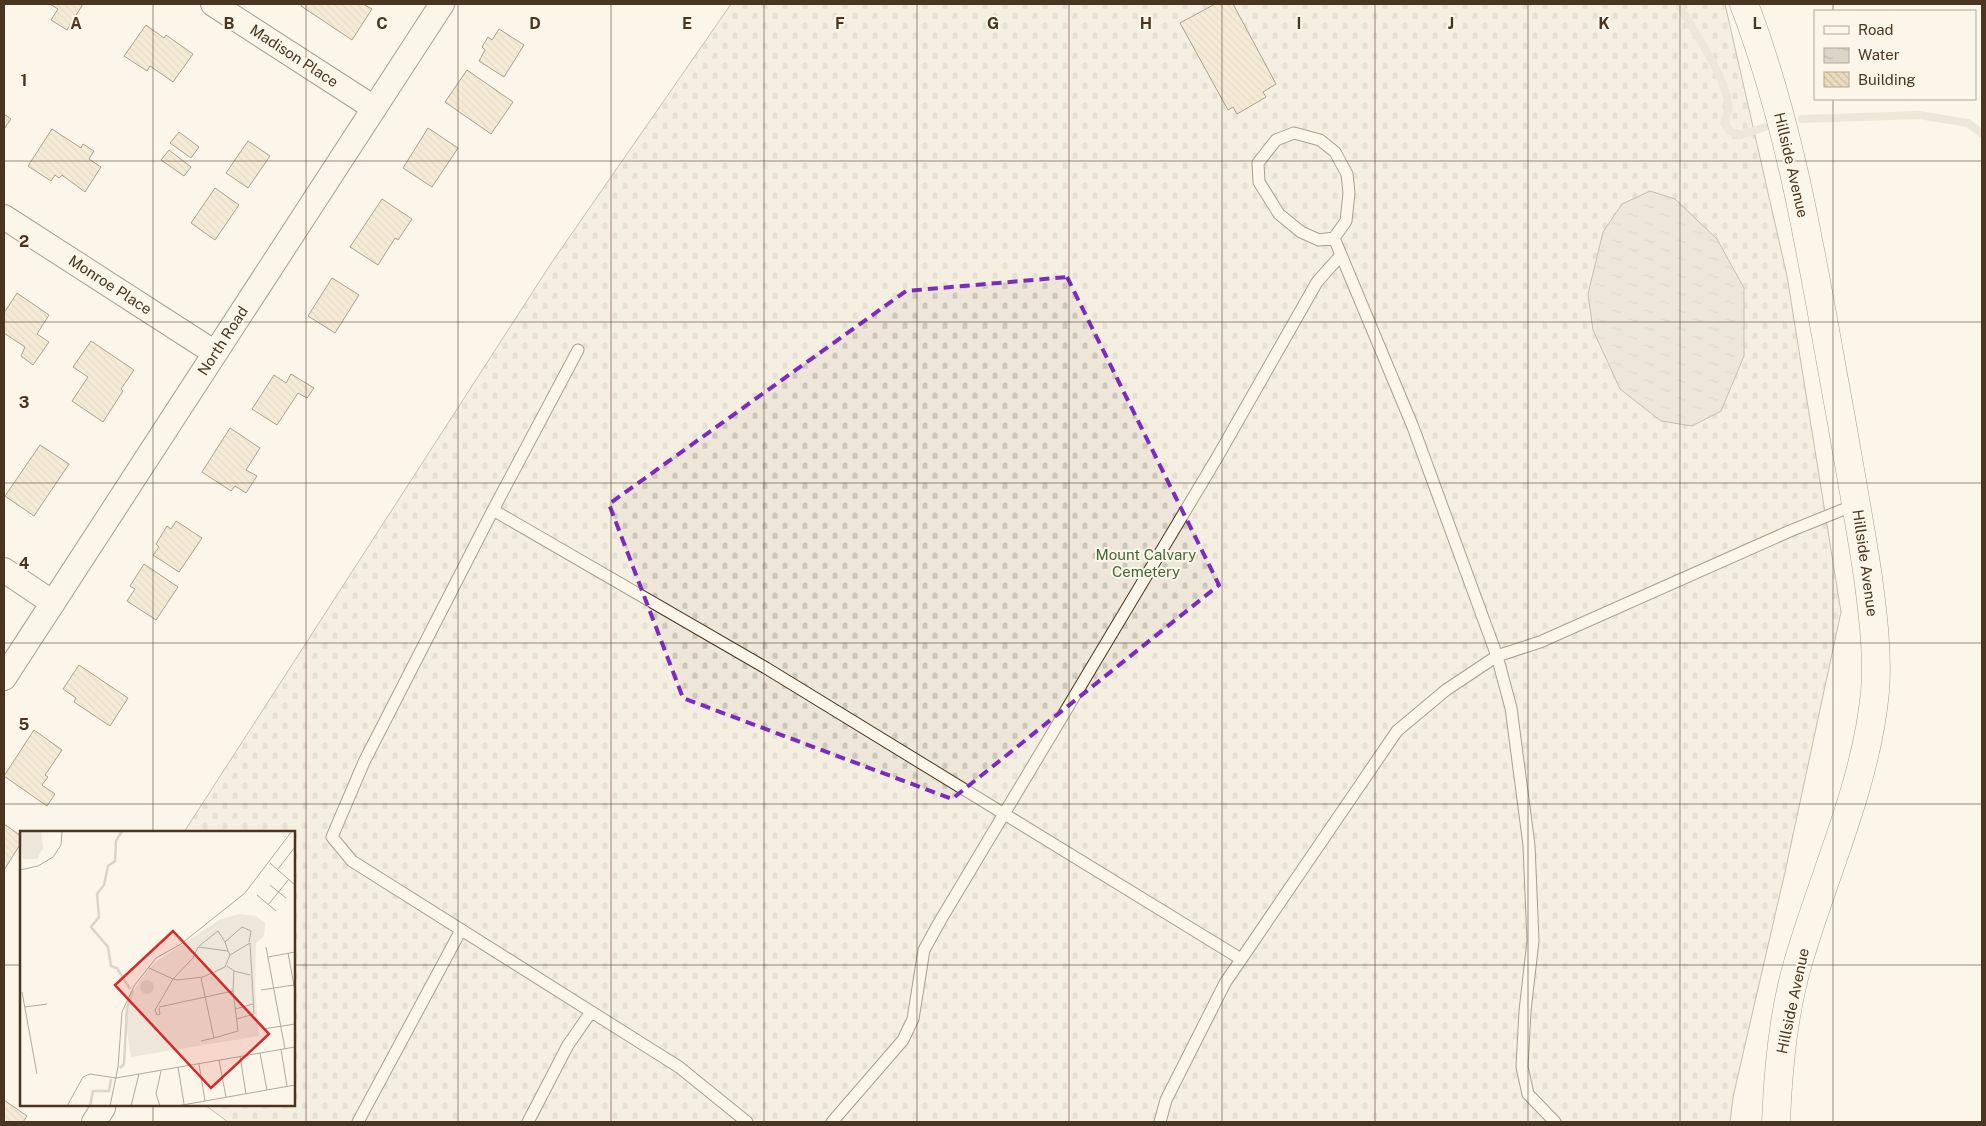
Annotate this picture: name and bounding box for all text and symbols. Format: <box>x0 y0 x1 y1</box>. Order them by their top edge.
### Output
legend <box>1814 10 1976 100</box>
text: A <box>70 14 82 33</box>
text: B <box>224 14 235 33</box>
text: C <box>376 14 388 33</box>
text: D <box>529 14 541 33</box>
text: E <box>682 14 692 33</box>
text: F <box>835 14 845 33</box>
text: G <box>987 14 999 33</box>
text: H <box>1140 14 1152 33</box>
text: I <box>1297 14 1301 33</box>
text: J <box>1448 14 1454 33</box>
text: K <box>1598 14 1610 33</box>
text: L <box>1752 14 1762 33</box>
street label: Madison Place <box>247 21 341 90</box>
text: Road <box>1858 21 1894 38</box>
text: Water <box>1858 46 1900 63</box>
text: 1 <box>21 71 27 90</box>
text: Building <box>1858 71 1916 88</box>
street label: Hillside Avenue <box>1771 110 1812 219</box>
text: 2 <box>19 232 29 251</box>
street label: Monroe Place <box>66 251 155 318</box>
street label: North Road <box>194 303 251 378</box>
text: 3 <box>19 393 29 412</box>
street label: Hillside Avenue <box>1850 508 1881 617</box>
park label: Mount Calvary Cemetery <box>1096 546 1196 580</box>
text: 4 <box>19 554 30 573</box>
text: 5 <box>19 715 30 734</box>
inset map <box>20 831 295 1106</box>
street label: Hillside Avenue <box>1773 946 1812 1055</box>

